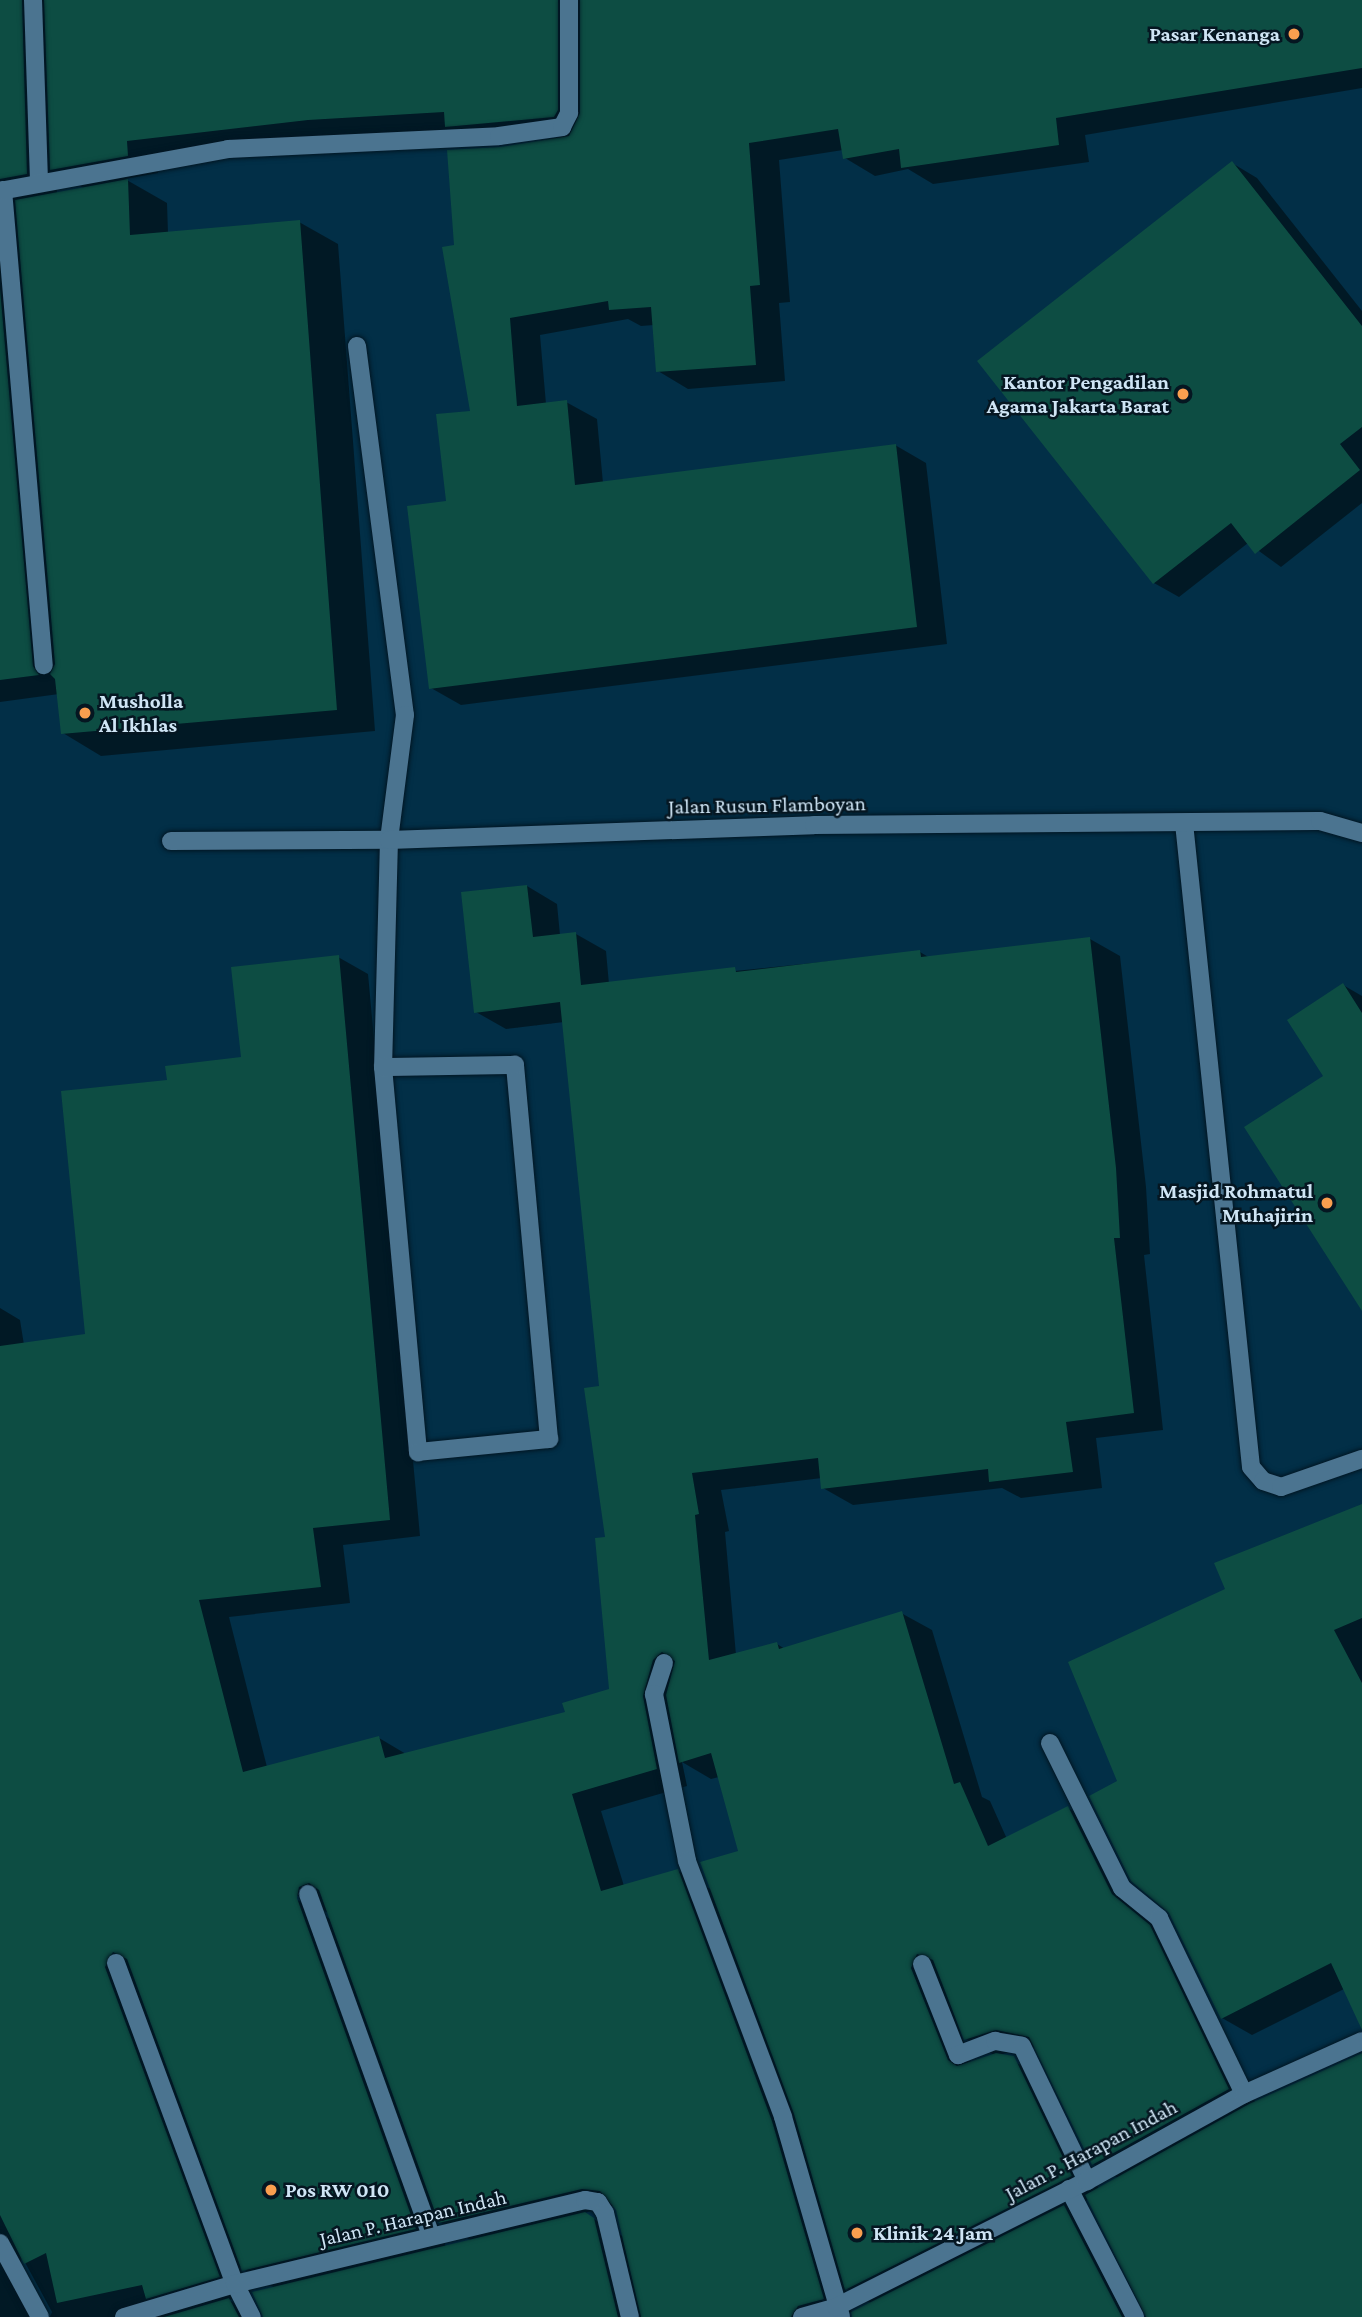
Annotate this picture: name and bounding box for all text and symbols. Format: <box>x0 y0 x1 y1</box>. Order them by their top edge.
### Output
place label: Pasar Kenanga <box>1149 21 1280 47</box>
marker: Pasar Kenanga <box>1286 26 1302 42</box>
place label: Kantor Pengadilan Agama Jakarta Barat <box>987 369 1169 419</box>
marker: Kantor Pengadilan Agama Jakarta Barat <box>1175 386 1191 402</box>
place label: Musholla Al Ikhlas <box>99 688 183 738</box>
marker: Musholla Al Ikhlas <box>77 705 93 721</box>
street label: Jalan Rusun Flamboyan <box>668 791 866 819</box>
place label: Masjid Rohmatul Muhajirin <box>1159 1178 1313 1228</box>
marker: Masjid Rohmatul Muhajirin <box>1319 1195 1335 1211</box>
street label: Jalan P. Harapan Indah <box>1001 2094 1181 2206</box>
place label: Pos RW 010 <box>285 2177 389 2203</box>
marker: Pos RW 010 <box>263 2182 279 2198</box>
street label: Jalan P. Harapan Indah <box>317 2184 509 2252</box>
place label: Klinik 24 Jam <box>873 2220 993 2246</box>
marker: Klinik 24 Jam <box>847 2223 867 2243</box>

